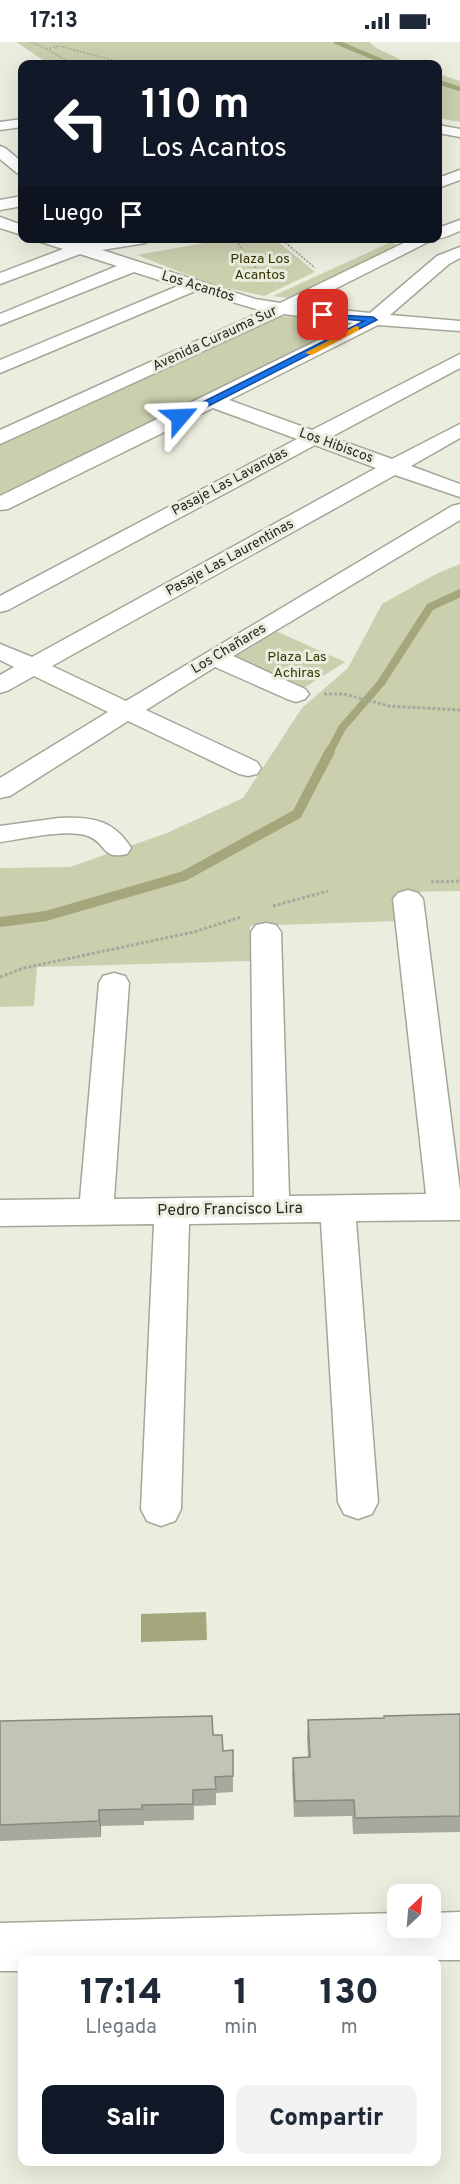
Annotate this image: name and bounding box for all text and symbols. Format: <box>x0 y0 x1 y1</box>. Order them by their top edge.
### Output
text: 17:13 <box>30 8 78 35</box>
text: 110 m <box>141 80 250 133</box>
icon: left <box>42 84 120 162</box>
text: Los Acantos <box>141 132 287 166</box>
icon: arrive <box>115 198 148 231</box>
text: Luego <box>42 201 103 228</box>
park label: Plaza Los Acantos <box>230 251 290 284</box>
street label: Los Acantos <box>159 268 237 306</box>
pin <box>297 289 348 340</box>
icon: arrive <box>306 298 339 331</box>
street label: Avenida Curauma Sur <box>150 302 280 375</box>
position arrow <box>148 385 212 449</box>
street label: Los Hibiscos <box>296 425 376 467</box>
street label: Pasaje Las Lavandas <box>169 444 291 520</box>
street label: Pasaje Las Laurentinas <box>163 516 297 600</box>
street label: Los Chañares <box>188 620 270 678</box>
park label: Plaza Las Achiras <box>267 649 327 682</box>
street label: Pedro Francisco Lira <box>157 1199 303 1221</box>
north arrow <box>387 1884 441 1938</box>
map controls <box>387 1884 441 1938</box>
text: 17:14 <box>80 1971 162 2017</box>
text: 1 <box>233 1971 248 2017</box>
text: 130 <box>319 1971 379 2017</box>
text: Llegada <box>85 2015 157 2041</box>
text: min <box>224 2015 257 2041</box>
text: m <box>341 2015 358 2041</box>
button: Salir <box>42 2085 224 2154</box>
button: Compartir <box>236 2085 417 2154</box>

